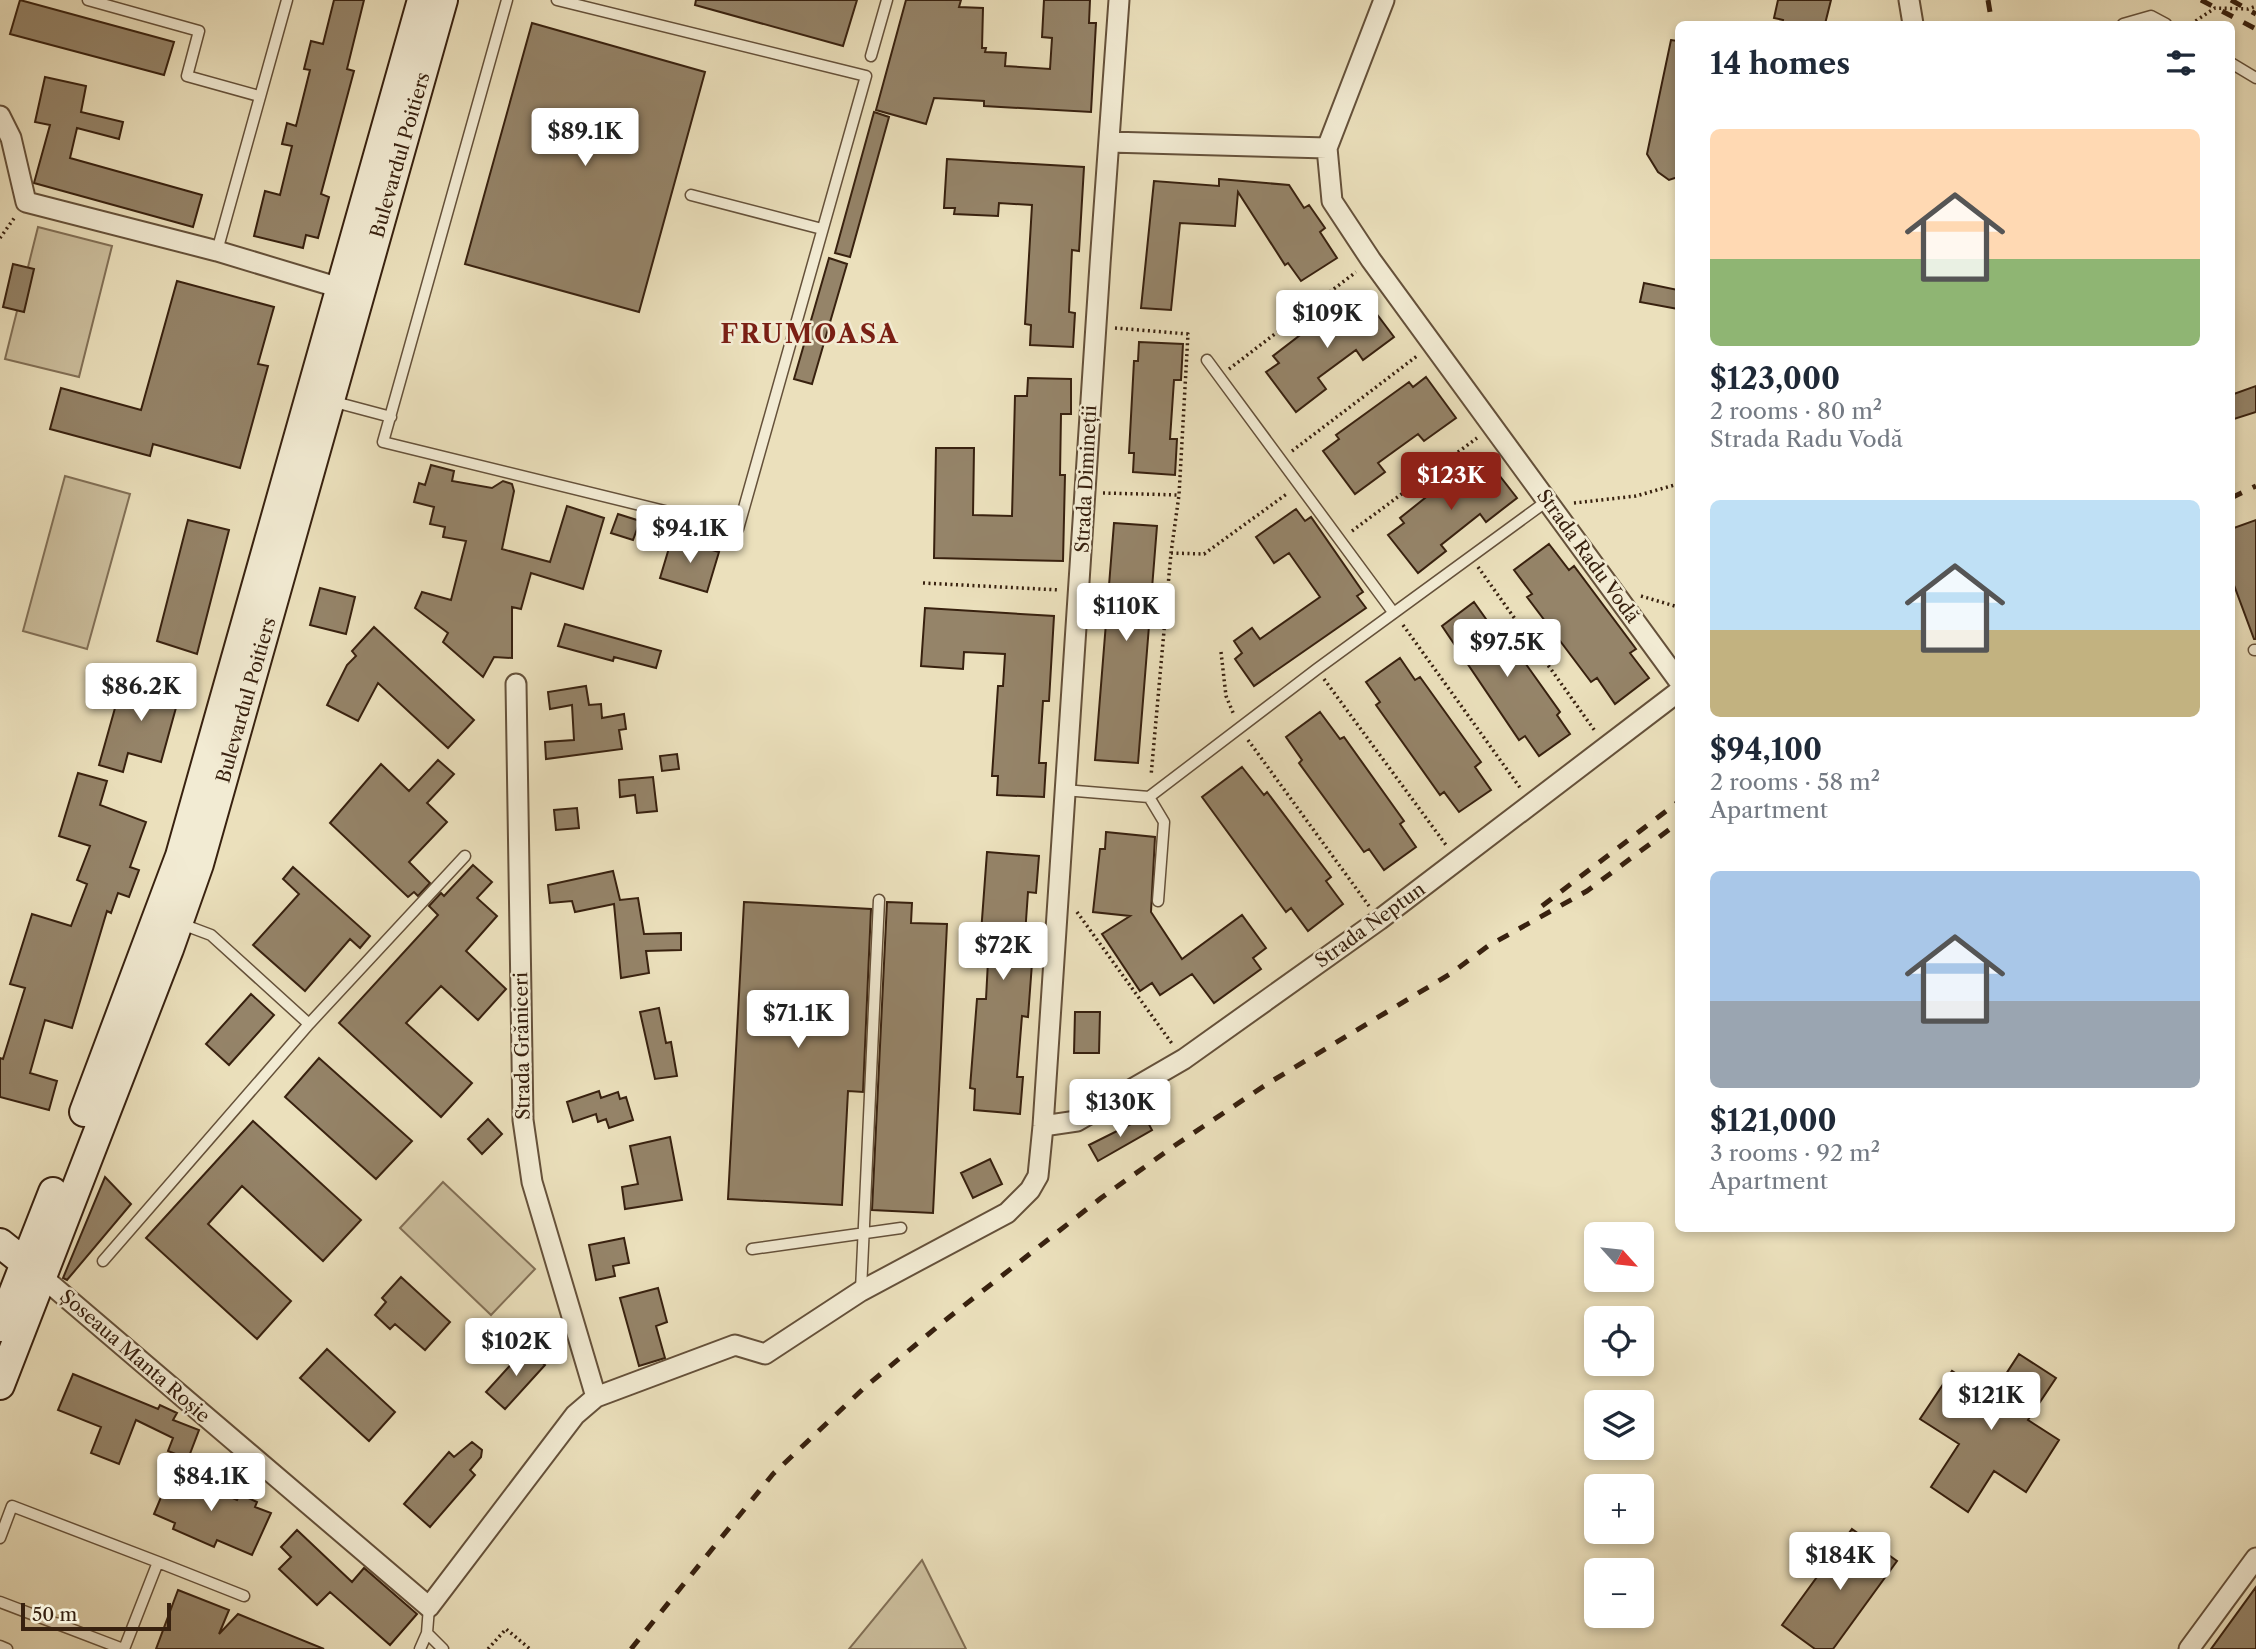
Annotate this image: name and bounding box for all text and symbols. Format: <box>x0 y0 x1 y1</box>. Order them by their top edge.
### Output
icon: filters <box>2162 44 2200 82</box>
text: 14 homes <box>1710 45 1850 82</box>
street label: Bulevardul Poitiers <box>365 69 435 241</box>
pin: $89.1K <box>528 108 642 168</box>
text: $89.1K <box>548 117 622 145</box>
icon: home <box>1892 174 2018 300</box>
pin: $109K <box>1278 290 1376 350</box>
text: $109K <box>1292 299 1362 327</box>
district label: FRUMOASA <box>720 318 900 350</box>
text: $123,000 <box>1710 360 1840 397</box>
text: 2 rooms · 80 m² <box>1710 397 1882 425</box>
street label: Strada Dimineții <box>1071 404 1101 553</box>
text: Strada Radu Vodă <box>1710 425 1903 453</box>
pin: $123K <box>1402 452 1500 512</box>
text: $123K <box>1417 461 1485 489</box>
street label: Strada Radu Vodă <box>1532 485 1644 627</box>
pin: $94.1K <box>633 505 747 565</box>
text: $94.1K <box>652 514 728 542</box>
icon: home <box>1892 545 2018 671</box>
pin: $110K <box>1077 584 1175 643</box>
text: $110K <box>1093 592 1159 620</box>
street label: Bulevardul Poitiers <box>211 614 281 786</box>
pin: $97.5K <box>1450 620 1564 679</box>
text: $97.5K <box>1470 628 1544 656</box>
pin: $86.2K <box>84 664 198 723</box>
text: $86.2K <box>101 672 181 700</box>
text: $94,100 <box>1710 731 1822 768</box>
text: 2 rooms · 58 m² <box>1710 768 1880 796</box>
text: Apartment <box>1710 796 1828 824</box>
street label: Strada Neptun <box>1311 877 1430 973</box>
icon: home <box>1892 916 2018 1042</box>
pin: $72K <box>962 922 1044 982</box>
text: $72K <box>975 931 1031 959</box>
street label: Strada Grăniceri <box>509 972 535 1120</box>
pin: $71.1K <box>741 990 855 1050</box>
text: $71.1K <box>763 999 833 1027</box>
pin: $130K <box>1071 1080 1169 1139</box>
text: $130K <box>1085 1088 1155 1116</box>
text: $121,000 <box>1710 1102 1837 1139</box>
text: 3 rooms · 92 m² <box>1710 1139 1880 1167</box>
text: Apartment <box>1710 1167 1828 1195</box>
north arrow <box>1584 1222 1654 1292</box>
map controls <box>1584 1222 1654 1628</box>
street label: Șoseaua Manta Roșie <box>55 1285 215 1427</box>
button: locate <box>1584 1306 1654 1376</box>
pin: $102K <box>467 1318 565 1378</box>
text: $102K <box>481 1327 551 1355</box>
pin: $121K <box>1942 1372 2040 1432</box>
text: $121K <box>1958 1381 2024 1409</box>
button: layers <box>1584 1390 1654 1460</box>
pin: $84.1K <box>154 1454 268 1513</box>
text: $84.1K <box>173 1462 249 1490</box>
button: + <box>1584 1474 1654 1544</box>
pin: $184K <box>1791 1532 1889 1592</box>
text: $184K <box>1805 1541 1875 1569</box>
button: − <box>1584 1558 1654 1628</box>
scale bar <box>21 1600 172 1632</box>
text: 50 m <box>32 1603 77 1626</box>

